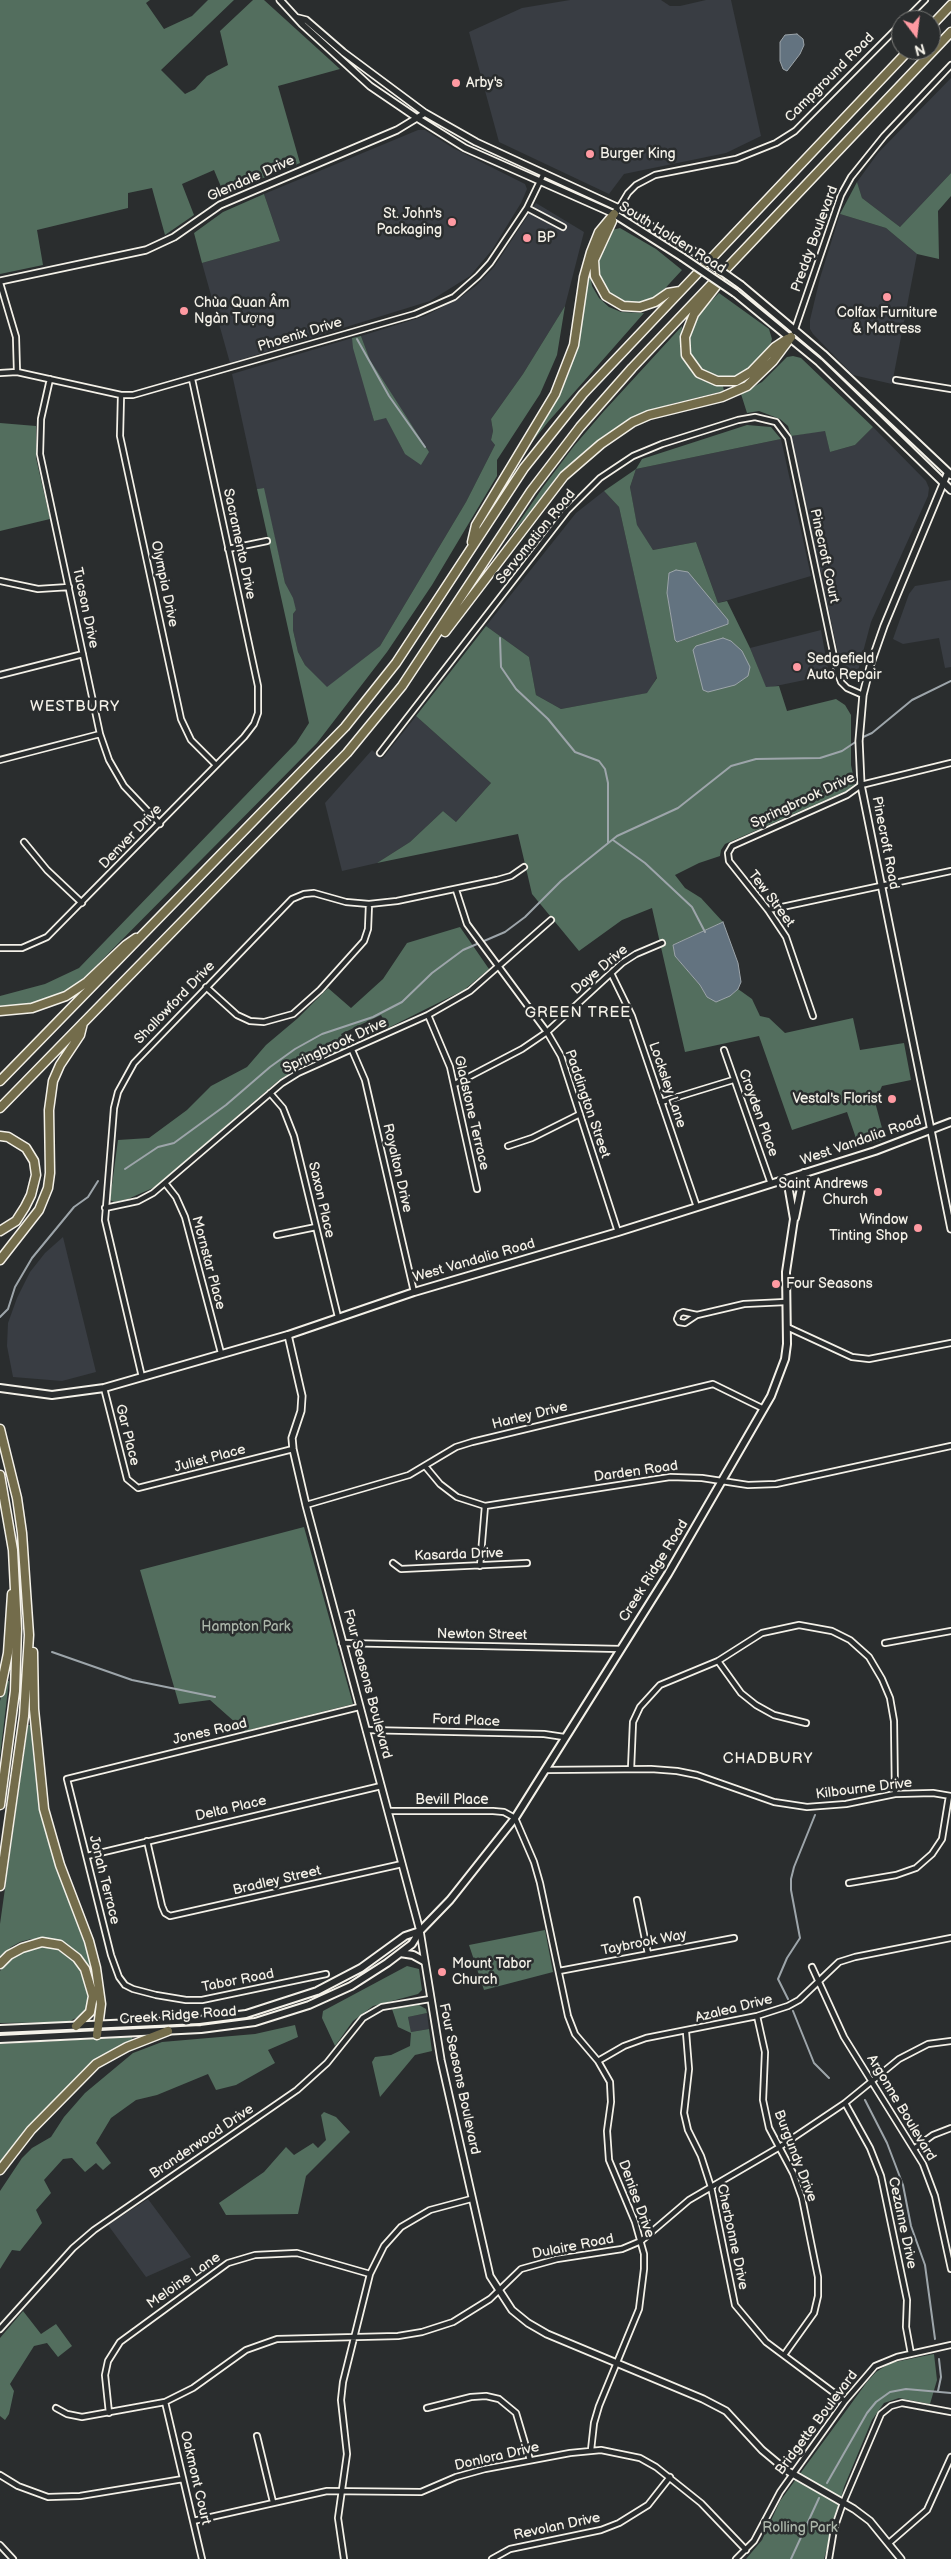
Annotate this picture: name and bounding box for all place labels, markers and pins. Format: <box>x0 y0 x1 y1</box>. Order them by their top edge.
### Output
place label: Arby's <box>466 75 503 91</box>
marker: Arby's <box>450 77 462 89</box>
place label: Burger King <box>600 146 676 162</box>
marker: Burger King <box>584 148 596 160</box>
place label: St. John's Packaging <box>377 206 442 238</box>
marker: St. John's Packaging <box>446 216 458 228</box>
place label: BP <box>537 230 555 246</box>
marker: BP <box>521 232 533 244</box>
marker: Colfax Furniture & Mattress <box>881 291 893 303</box>
place label: Chùa Quan Âm Ngàn Tượng <box>194 295 289 328</box>
marker: Chùa Quan Âm Ngàn Tượng <box>178 305 190 317</box>
place label: Colfax Furniture & Mattress <box>837 305 937 338</box>
place label: Sedgefield Auto Repair <box>807 651 881 684</box>
marker: Sedgefield Auto Repair <box>791 661 803 673</box>
place label: Vestal's Florist <box>792 1091 882 1107</box>
marker: Vestal's Florist <box>886 1093 898 1105</box>
place label: Saint Andrews Church <box>778 1176 868 1208</box>
marker: Saint Andrews Church <box>872 1186 884 1198</box>
place label: Window Tinting Shop <box>829 1212 908 1244</box>
marker: Window Tinting Shop <box>912 1222 924 1234</box>
place label: Four Seasons <box>786 1276 873 1292</box>
marker: Four Seasons <box>770 1278 782 1290</box>
place label: Mount Tabor Church <box>452 1956 531 1988</box>
marker: Mount Tabor Church <box>436 1966 448 1978</box>

